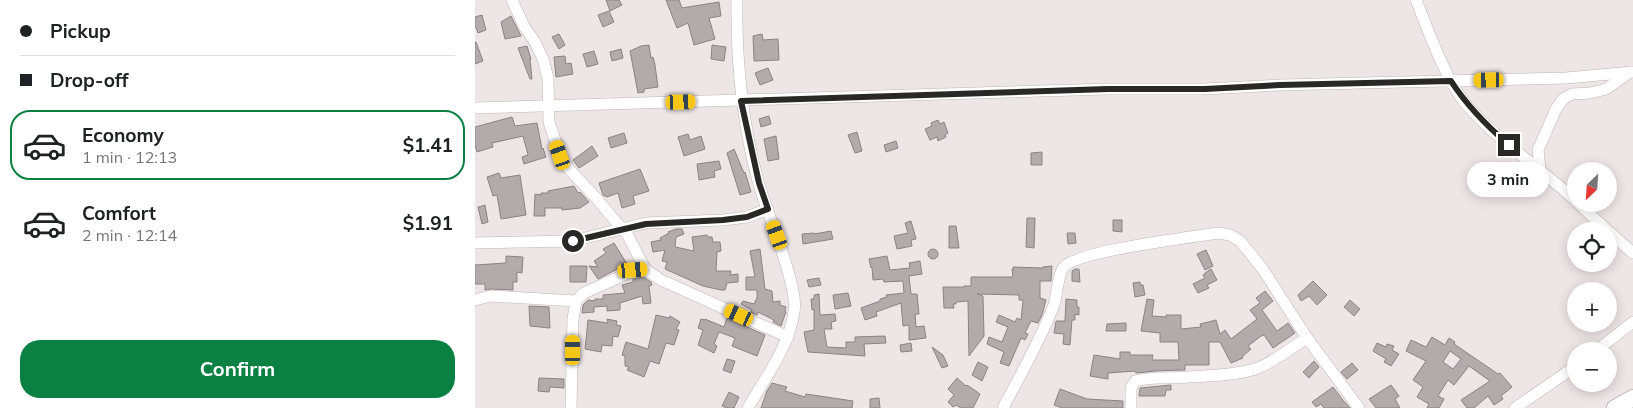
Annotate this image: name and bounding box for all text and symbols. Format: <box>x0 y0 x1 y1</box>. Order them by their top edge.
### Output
text: Pickup <box>50 19 111 43</box>
text: Drop-off <box>50 68 128 92</box>
car <box>1473 72 1504 88</box>
car <box>665 94 696 110</box>
icon: car <box>22 123 67 168</box>
text: Economy <box>82 123 164 147</box>
text: $1.41 <box>403 133 453 157</box>
route end <box>1498 134 1520 156</box>
car <box>548 138 571 172</box>
text: 1 min · 12:13 <box>82 147 177 167</box>
callout: 3 min <box>1468 162 1550 198</box>
north arrow <box>1567 162 1617 212</box>
map controls <box>1567 162 1617 392</box>
text: 3 min <box>1487 169 1529 189</box>
icon: car <box>22 201 67 246</box>
text: Comfort <box>82 201 156 225</box>
text: $1.91 <box>403 211 453 235</box>
car <box>764 218 789 252</box>
button: locate <box>1567 222 1617 272</box>
text: 2 min · 12:14 <box>82 225 177 245</box>
route start <box>562 230 584 252</box>
car <box>617 261 648 279</box>
button: + <box>1567 282 1617 332</box>
car <box>722 302 755 328</box>
car <box>565 335 580 365</box>
button: Confirm <box>20 340 455 398</box>
button: − <box>1567 342 1617 392</box>

